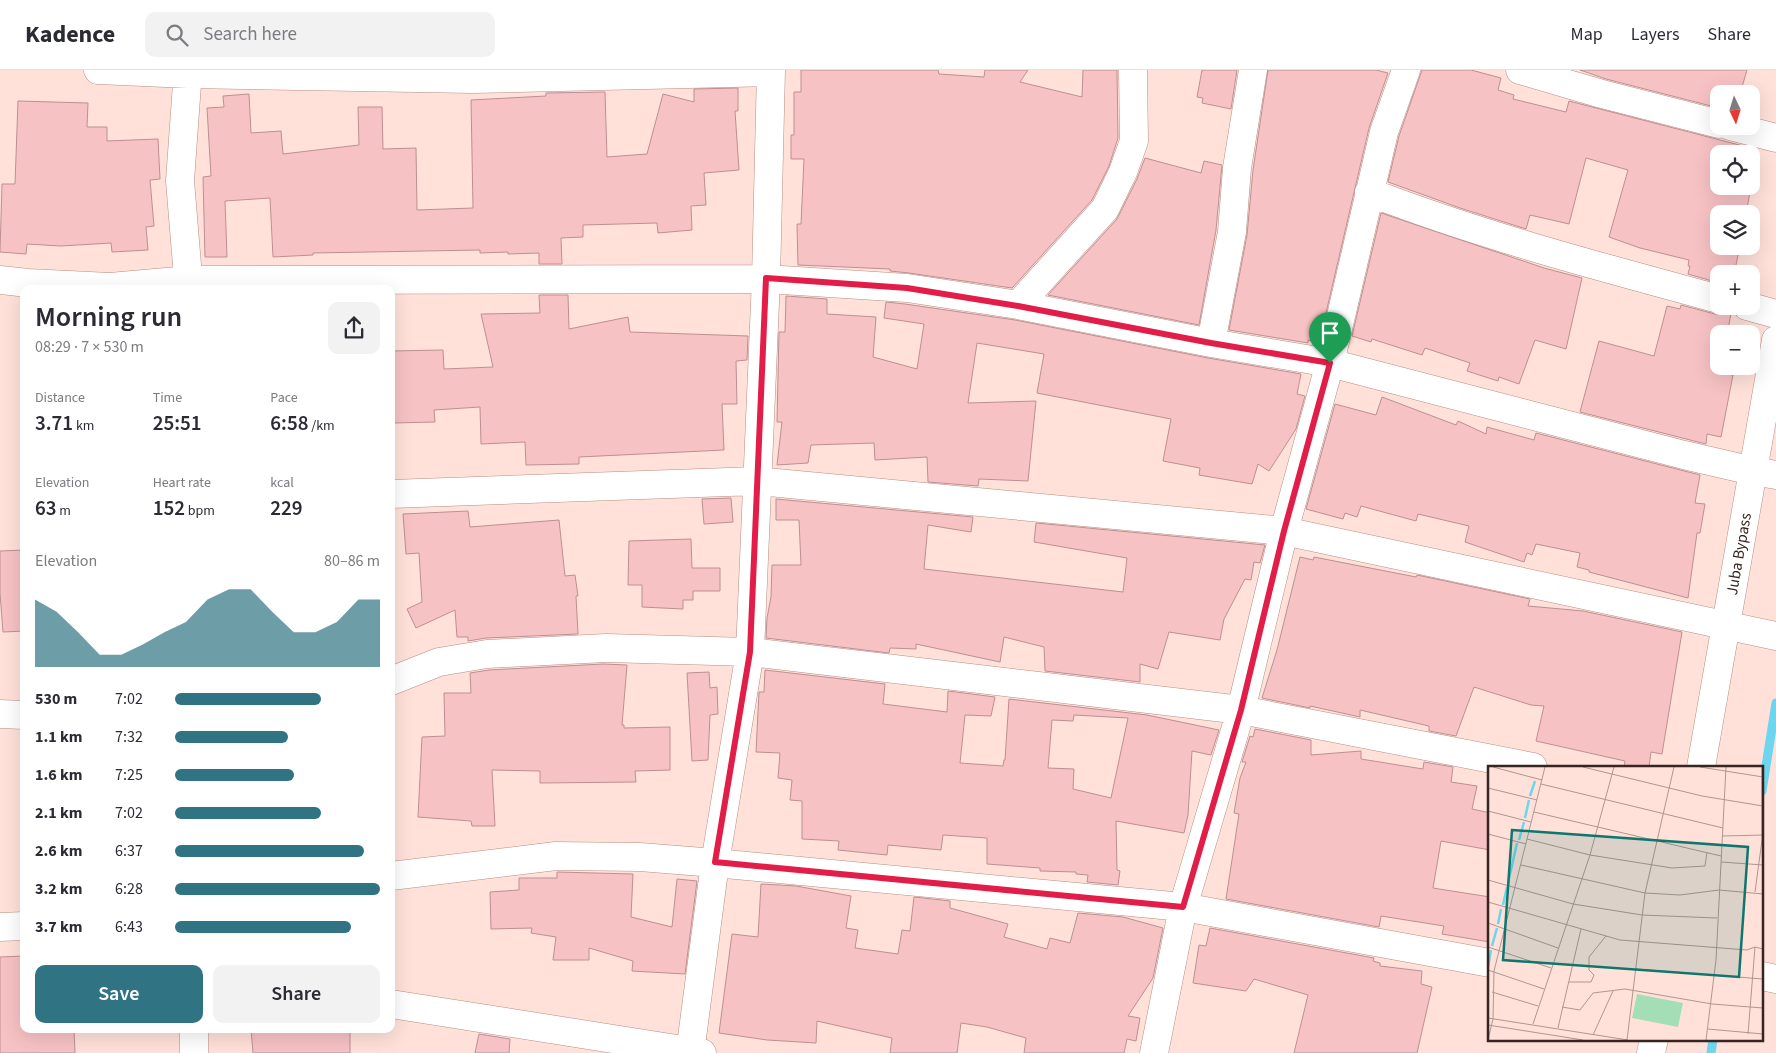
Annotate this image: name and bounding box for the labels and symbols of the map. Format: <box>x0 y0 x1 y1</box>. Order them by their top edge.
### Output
north arrow <box>1710 85 1760 135</box>
pin <box>1309 312 1351 363</box>
street label: Juba Bypass <box>1721 511 1757 597</box>
inset map <box>1488 766 1764 1040</box>

